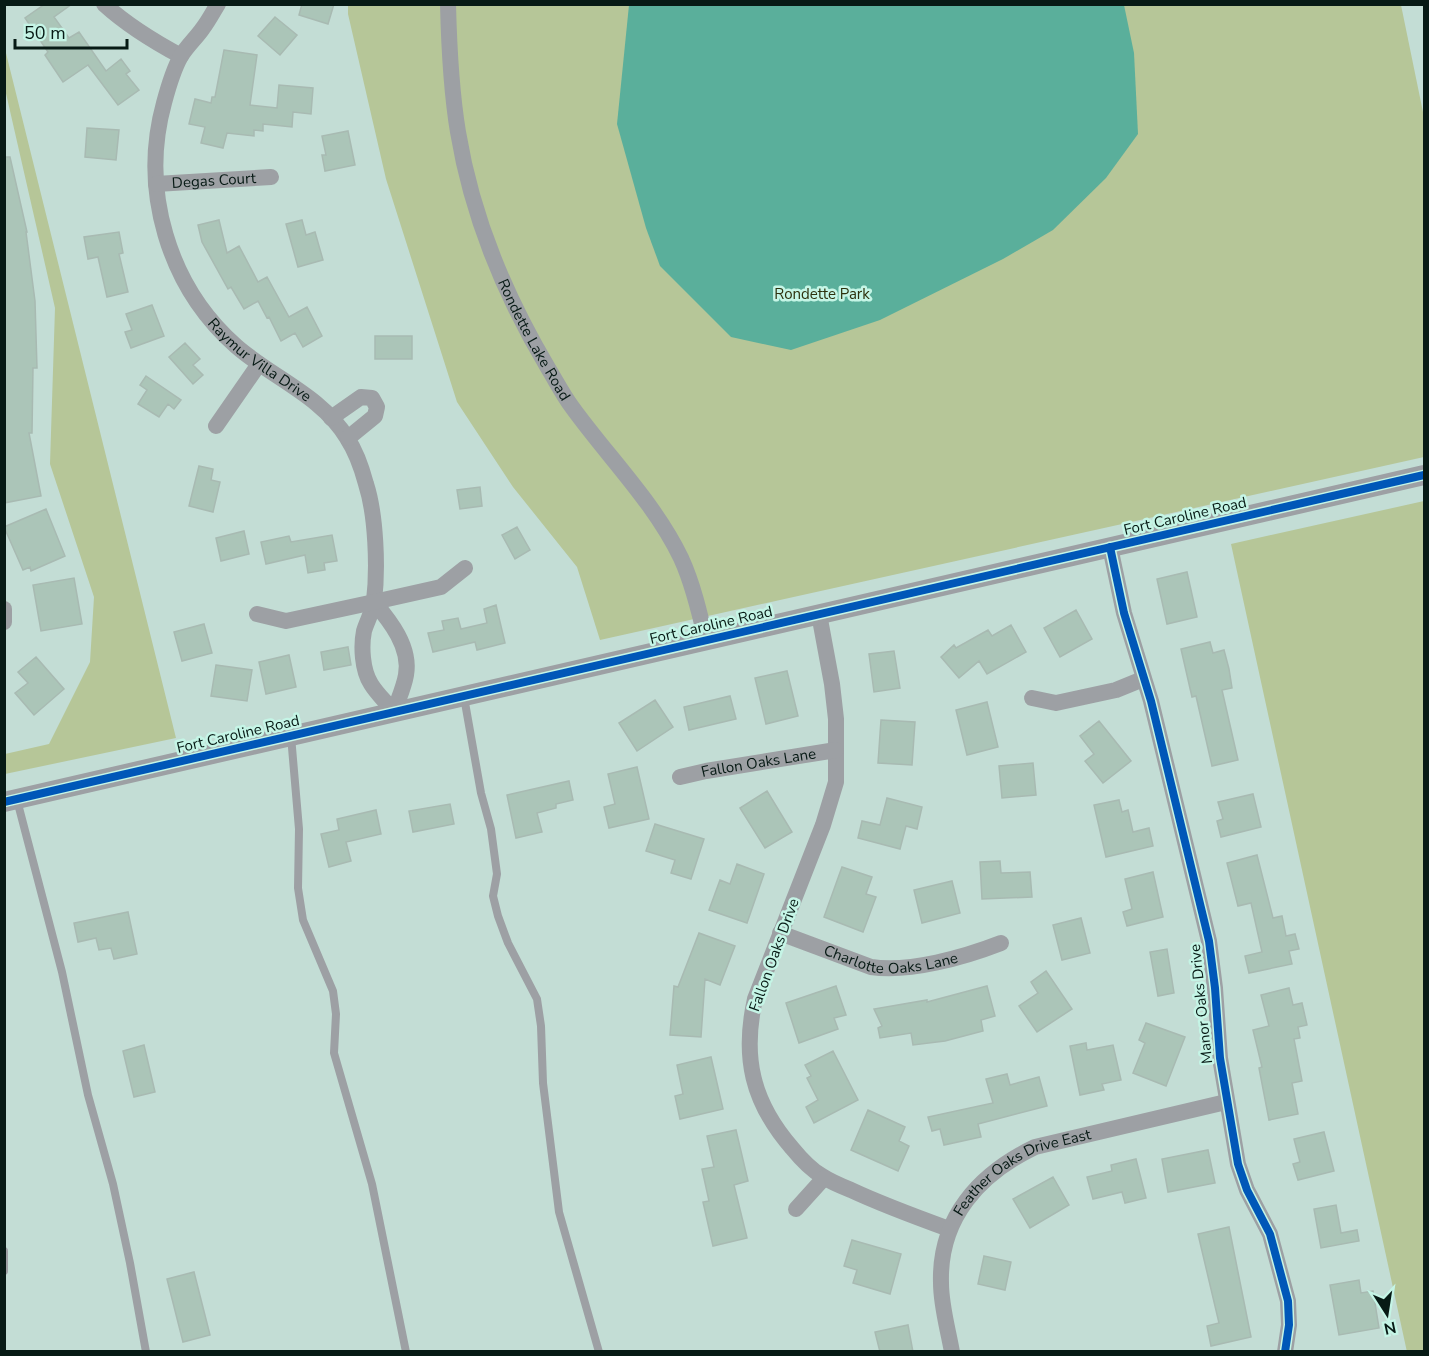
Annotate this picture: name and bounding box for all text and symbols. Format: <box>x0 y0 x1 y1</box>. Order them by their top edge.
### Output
scale bar <box>15 12 128 50</box>
text: 50 m <box>24 21 66 45</box>
street label: Degas Court <box>171 168 257 193</box>
street label: Rondette Lake Road <box>493 276 575 405</box>
park label: Rondette Park <box>774 284 870 304</box>
street label: Raymur Villa Drive <box>203 314 316 406</box>
street label: Fort Caroline Road <box>1121 492 1249 540</box>
street label: Fort Caroline Road <box>647 601 775 649</box>
street label: Fort Caroline Road <box>174 710 302 758</box>
street label: Fallon Oaks Lane <box>699 743 817 782</box>
street label: Fallon Oaks Drive <box>744 896 804 1014</box>
street label: Charlotte Oaks Lane <box>821 940 960 978</box>
street label: Manor Oaks Drive <box>1185 943 1217 1065</box>
street label: Feather Oaks Drive East <box>949 1124 1093 1220</box>
north arrow <box>1357 1284 1417 1344</box>
text: N <box>1382 1316 1398 1340</box>

